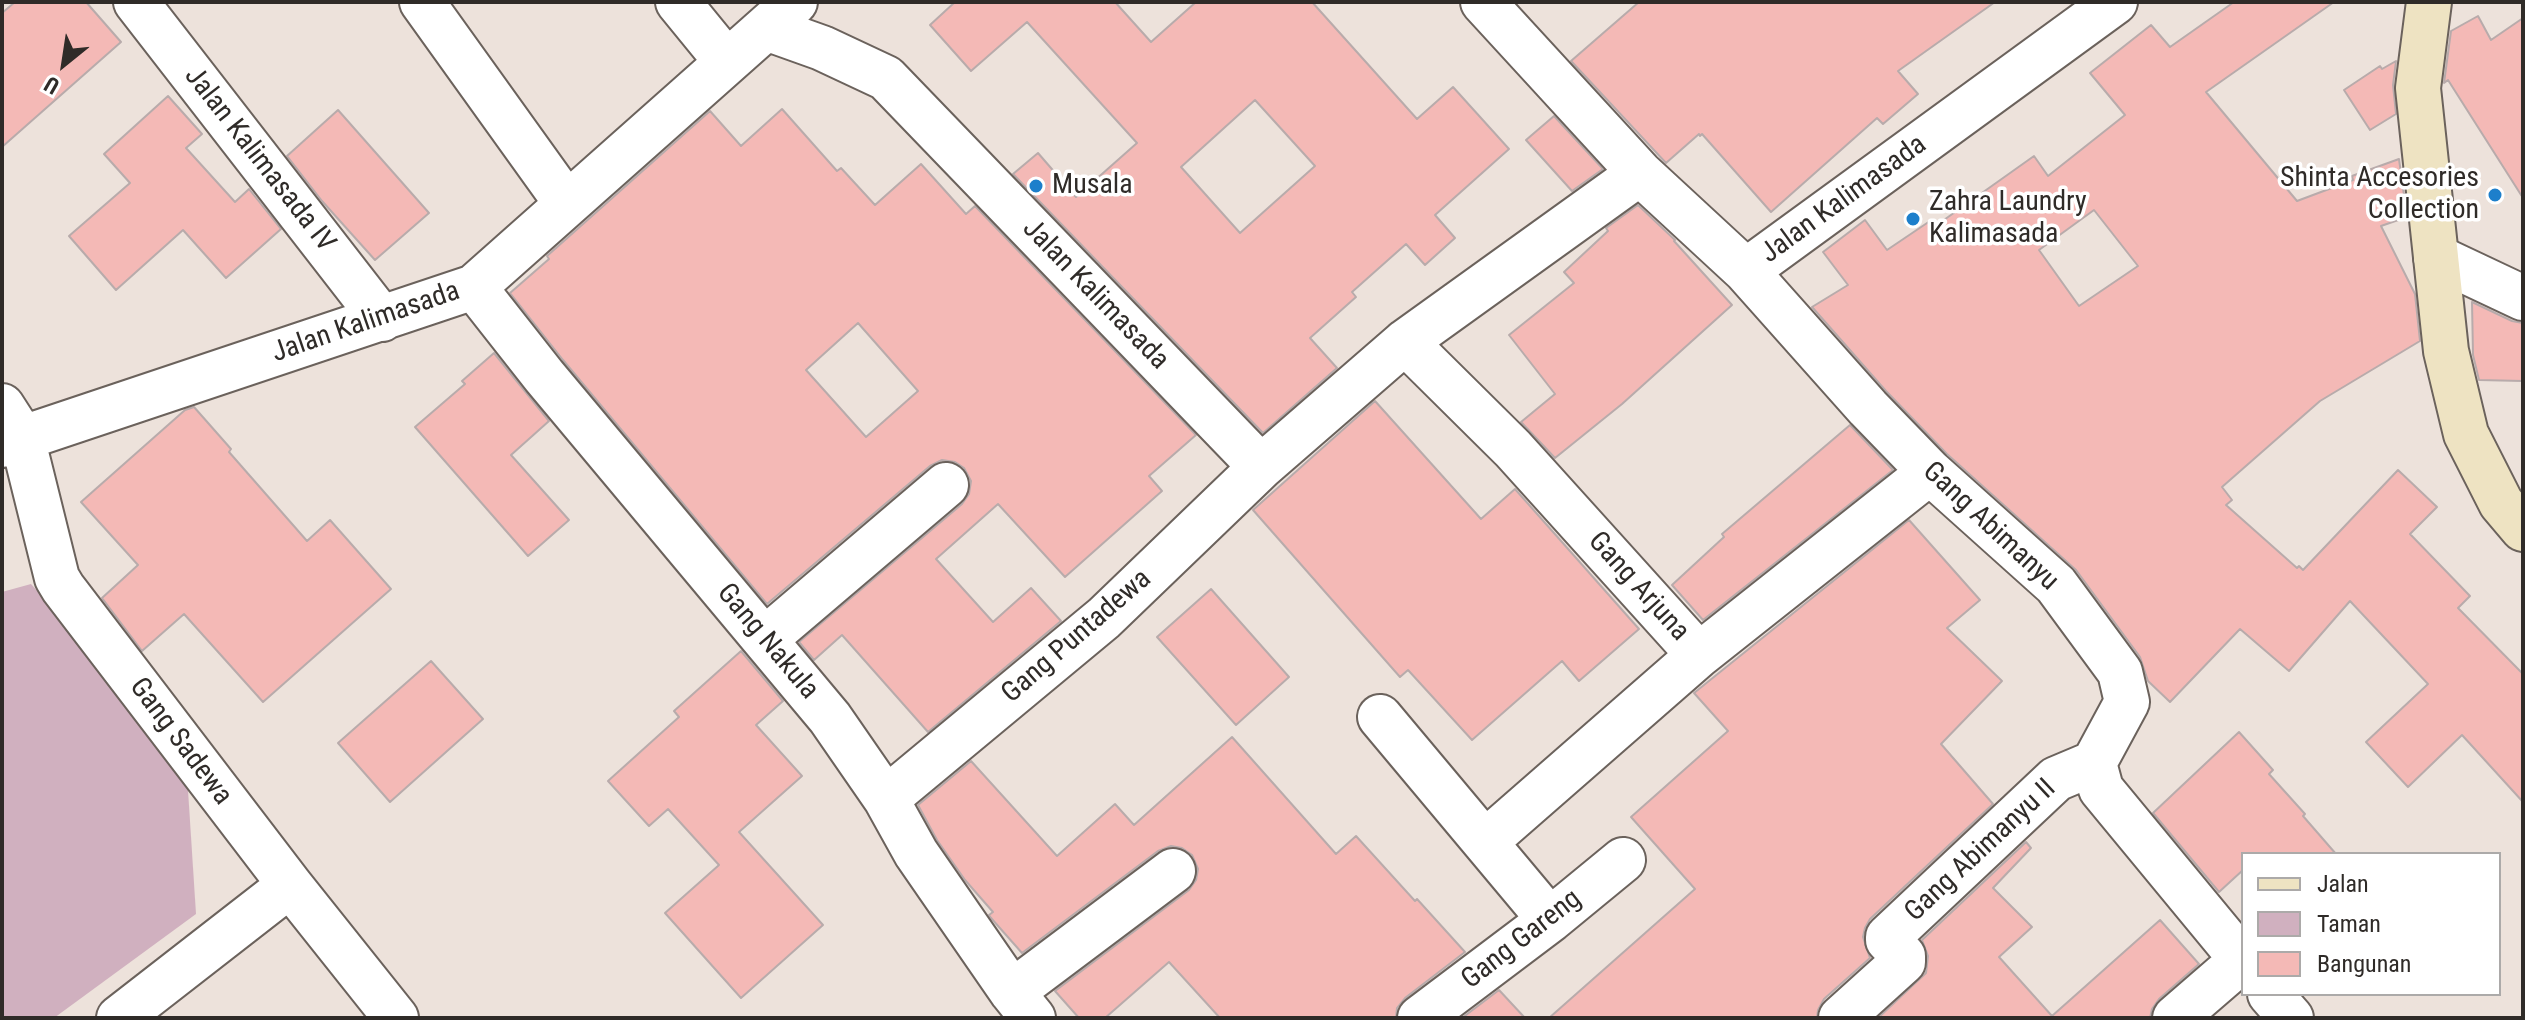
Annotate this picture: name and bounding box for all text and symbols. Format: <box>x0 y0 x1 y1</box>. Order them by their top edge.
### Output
north arrow <box>24 24 104 104</box>
street label: Jalan Kalimasada IV <box>176 61 342 259</box>
text: U <box>40 71 63 99</box>
street label: Jalan Kalimasada <box>1755 129 1933 271</box>
place label: Shinta Accesories Collection <box>2280 162 2479 228</box>
place label: Musala <box>1052 169 1133 203</box>
marker: Musala <box>1027 177 1045 195</box>
place label: Zahra Laundry Kalimasada <box>1929 186 2087 252</box>
marker: Shinta Accesories Collection <box>2486 186 2504 204</box>
marker: Zahra Laundry Kalimasada <box>1904 210 1922 228</box>
street label: Jalan Kalimasada <box>1015 213 1175 377</box>
street label: Jalan Kalimasada <box>268 275 464 371</box>
street label: Gang Abimanyu <box>1915 456 2065 598</box>
street label: Gang Arjuna <box>1580 526 1696 648</box>
street label: Gang Puntadewa <box>996 563 1158 711</box>
street label: Gang Nakula <box>709 577 825 707</box>
street label: Gang Sadewa <box>121 672 239 812</box>
street label: Gang Abimanyu II <box>1899 773 2063 929</box>
legend <box>2241 852 2501 996</box>
text: Jalan <box>2317 870 2369 898</box>
street label: Gang Gareng <box>1456 883 1588 997</box>
text: Taman <box>2317 910 2381 938</box>
text: Bangunan <box>2317 950 2411 978</box>

